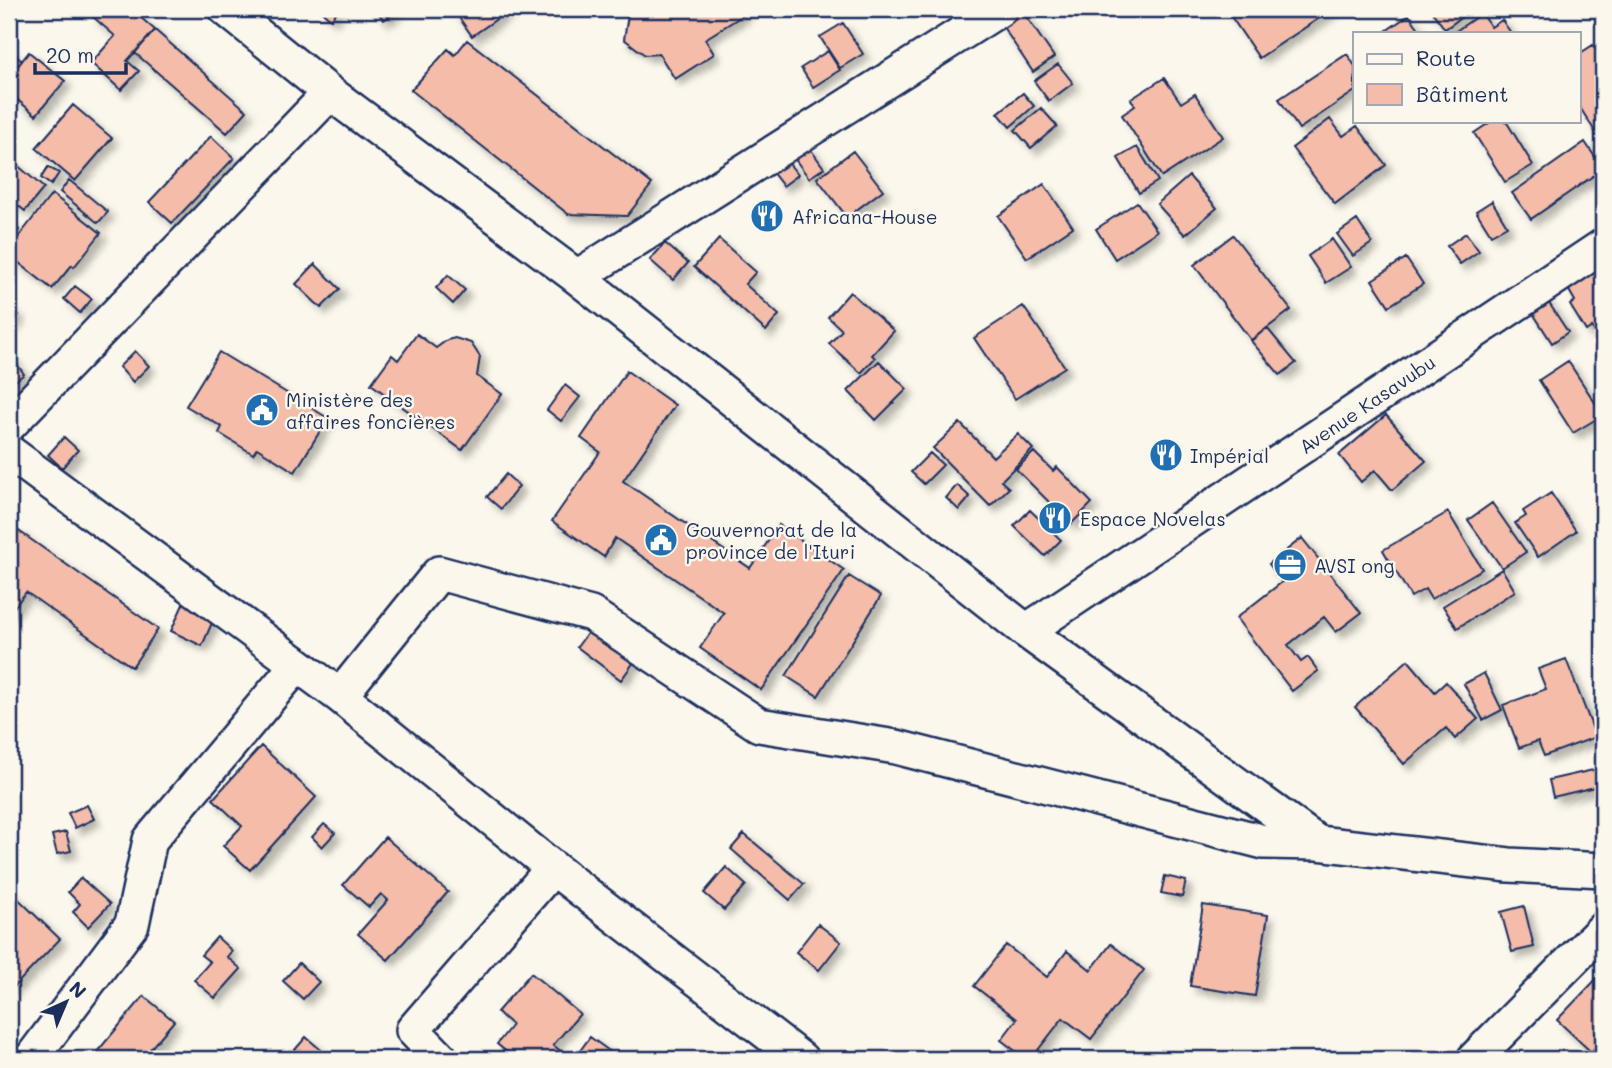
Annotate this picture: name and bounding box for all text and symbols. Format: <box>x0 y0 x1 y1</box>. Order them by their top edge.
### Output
scale bar <box>35 32 126 76</box>
legend <box>1353 32 1580 122</box>
text: 20 m <box>46 41 94 68</box>
text: Route <box>1416 44 1476 71</box>
text: Bâtiment <box>1416 80 1508 107</box>
restaurant icon: Africana-House <box>748 197 786 235</box>
place label: Africana-House <box>792 204 937 229</box>
street label: Avenue Kasavubu <box>1294 349 1440 459</box>
place label: Ministère des affaires foncières <box>286 387 455 434</box>
public building icon: Ministère des affaires foncières <box>243 391 281 429</box>
restaurant icon: Impérial <box>1147 436 1185 474</box>
place label: Impérial <box>1190 443 1269 468</box>
restaurant icon: Espace Novelas <box>1036 499 1074 537</box>
place label: Espace Novelas <box>1080 506 1226 531</box>
place label: Gouvernorat de la province de l'Ituri <box>686 517 857 564</box>
public building icon: Gouvernorat de la province de l'Ituri <box>642 521 680 559</box>
office icon: AVSI ong <box>1271 546 1309 584</box>
place label: AVSI ong <box>1314 553 1394 578</box>
north arrow <box>32 967 102 1036</box>
text: N <box>64 975 92 1003</box>

